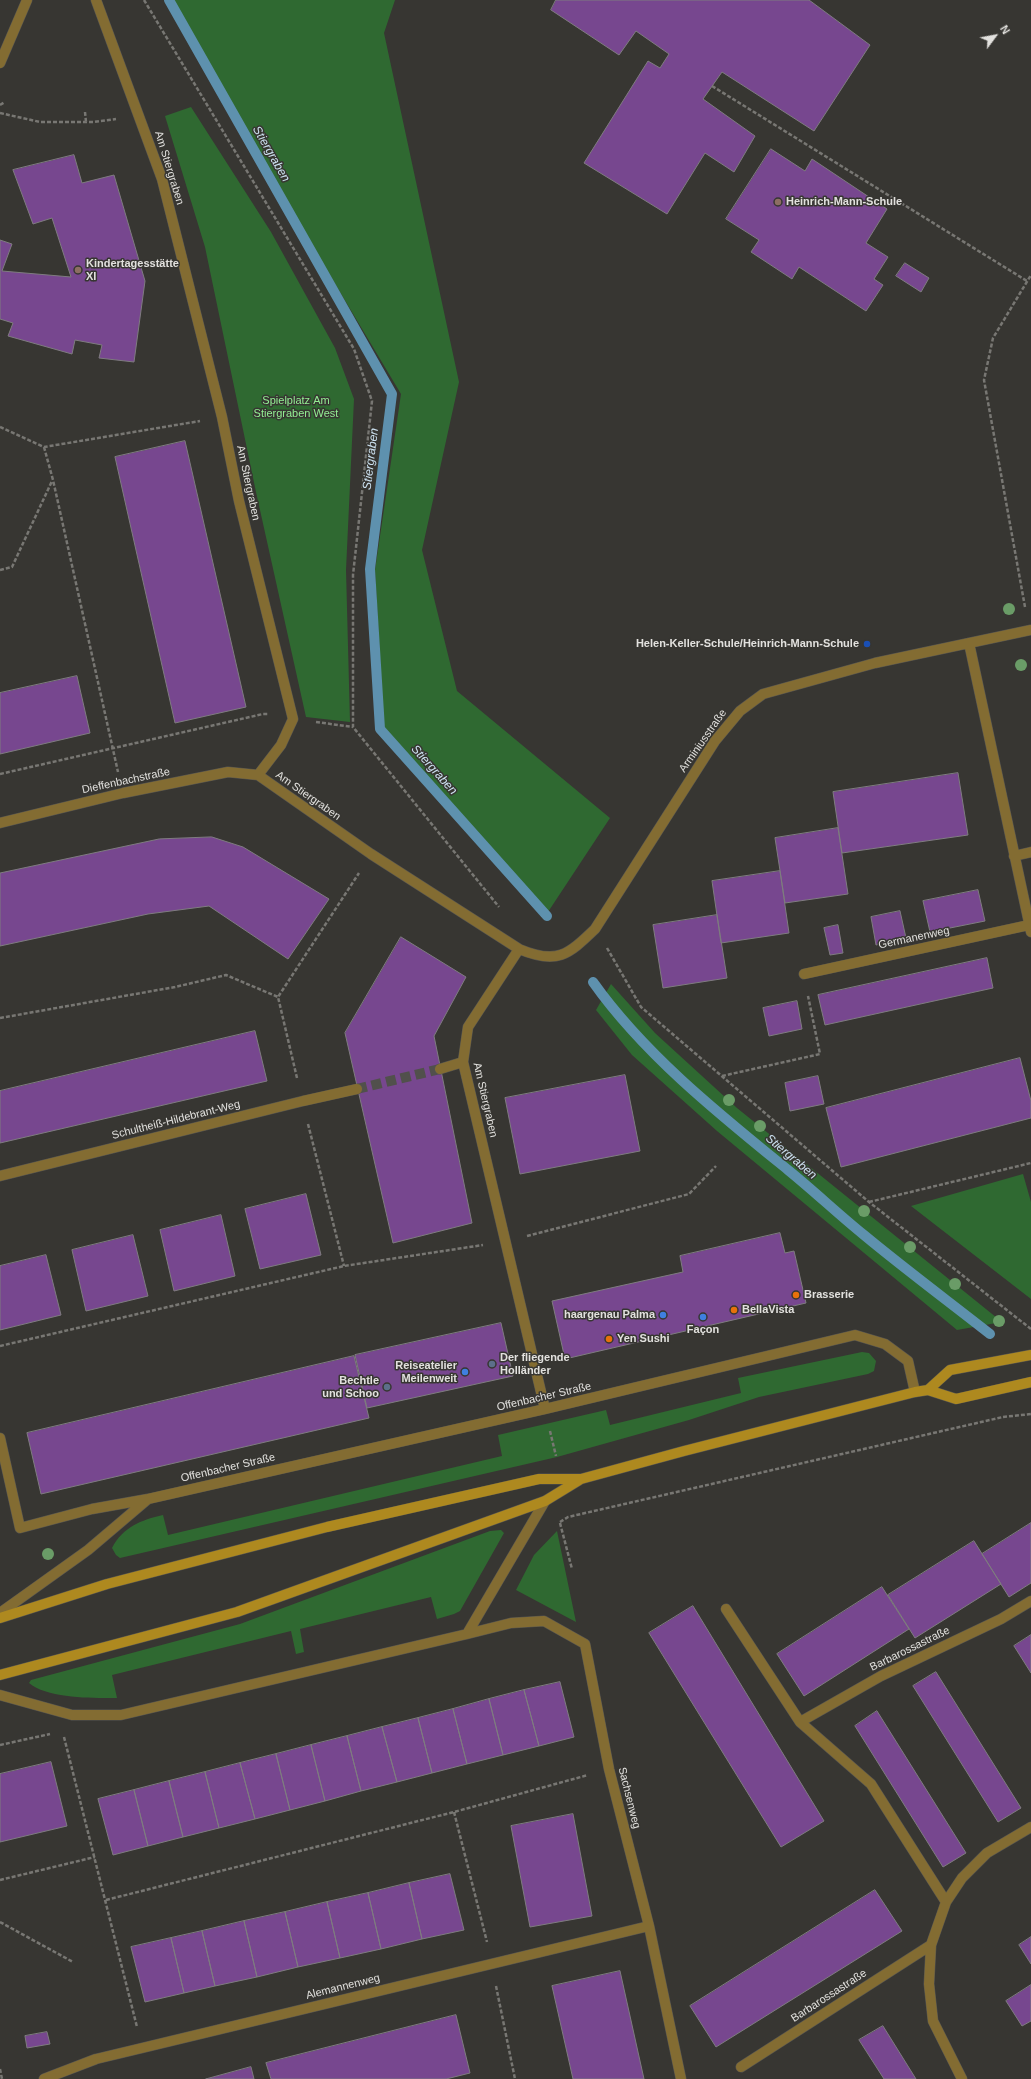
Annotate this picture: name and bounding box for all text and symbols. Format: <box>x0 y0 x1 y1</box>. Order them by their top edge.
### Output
north arrow <box>975 16 1015 56</box>
text: N <box>998 23 1012 36</box>
water label: Stiergraben <box>249 124 293 184</box>
street label: Am Stiergraben <box>152 130 186 206</box>
place label: Heinrich-Mann-Schule <box>786 195 902 209</box>
marker: Heinrich-Mann-Schule <box>773 197 783 207</box>
place label: Kindertagesstätte XI <box>86 257 179 283</box>
marker: Kindertagesstätte XI <box>73 265 83 275</box>
park label: Spielplatz Am Stiergraben West <box>254 394 338 420</box>
water label: Stiergraben <box>360 427 382 491</box>
street label: Am Stiergraben <box>234 444 262 522</box>
place label: Helen-Keller-Schule/Heinrich-Mann-Schule <box>636 637 859 651</box>
marker: Helen-Keller-Schule/Heinrich-Mann-Schule <box>862 639 872 649</box>
street label: Arminiusstraße <box>676 707 730 775</box>
water label: Stiergraben <box>408 742 460 798</box>
street label: Dieffenbachstraße <box>81 765 171 797</box>
street label: Am Stiergraben <box>273 769 343 823</box>
street label: Germanenweg <box>877 924 951 952</box>
street label: Am Stiergraben <box>470 1061 500 1139</box>
street label: Schultheiß-Hildebrant-Weg <box>110 1098 242 1142</box>
water label: Stiergraben <box>763 1132 819 1182</box>
place label: Brasserie <box>804 1288 854 1302</box>
marker: Brasserie <box>791 1290 801 1300</box>
place label: BellaVista <box>742 1303 794 1317</box>
marker: BellaVista <box>729 1305 739 1315</box>
place label: haargenau Palma <box>564 1308 655 1322</box>
marker: haargenau Palma <box>658 1310 668 1320</box>
marker: Façon <box>698 1312 708 1322</box>
place label: Façon <box>687 1323 719 1337</box>
place label: Yen Sushi <box>617 1332 670 1346</box>
marker: Yen Sushi <box>604 1334 614 1344</box>
place label: Der fliegende Holländer <box>500 1351 570 1377</box>
place label: Reiseatelier Meilenweit <box>395 1359 457 1385</box>
marker: Der fliegende Holländer <box>487 1359 497 1369</box>
marker: Reiseatelier Meilenweit <box>460 1367 470 1377</box>
place label: Bechtle und Schoo <box>322 1374 379 1400</box>
street label: Offenbacher Straße <box>496 1380 592 1414</box>
marker: Bechtle und Schoo <box>382 1382 392 1392</box>
street label: Offenbacher Straße <box>180 1451 276 1485</box>
street label: Barbarossastraße <box>868 1624 952 1674</box>
street label: Sachsenweg <box>615 1766 643 1830</box>
street label: Barbarossastraße <box>789 1967 869 2025</box>
street label: Alemannenweg <box>305 1971 381 2003</box>

